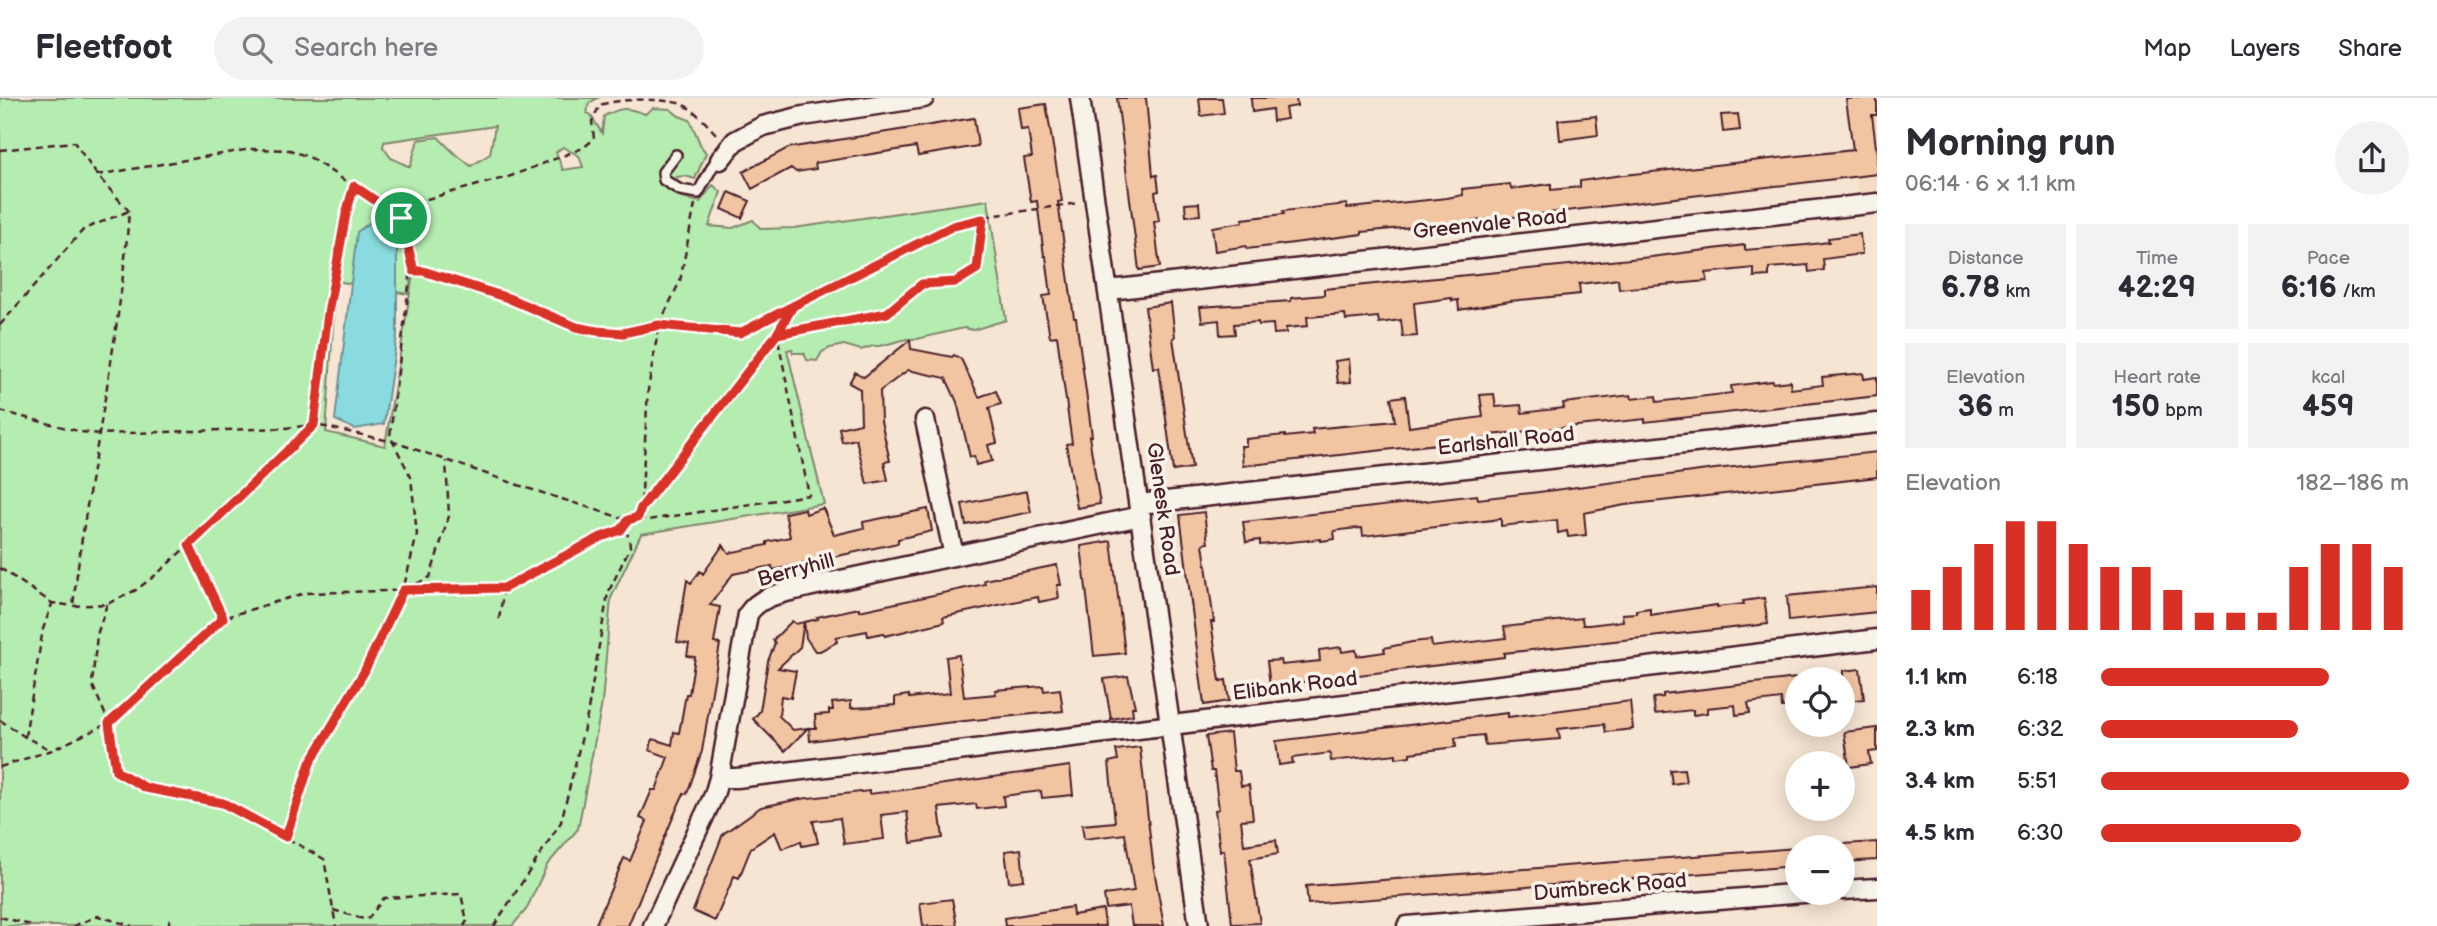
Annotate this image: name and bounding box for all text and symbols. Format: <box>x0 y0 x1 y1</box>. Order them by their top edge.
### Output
search box <box>214 17 704 80</box>
text: Fleetfoot <box>35 28 172 68</box>
icon: search <box>238 29 276 67</box>
text: Search here <box>294 33 438 64</box>
text: Map <box>2143 34 2191 63</box>
text: Layers <box>2229 34 2300 63</box>
text: Share <box>2338 34 2402 63</box>
text: Morning run <box>1905 121 2116 166</box>
button: share <box>2335 121 2409 195</box>
text: 06:14 · 6 × 1.1 km <box>1905 170 2076 198</box>
pin <box>371 188 431 248</box>
icon: arrive <box>382 199 420 237</box>
street label: Greenvale Road <box>1412 203 1568 245</box>
text: Distance <box>1948 247 2024 270</box>
text: Time <box>2136 247 2178 270</box>
text: Pace <box>2307 247 2350 270</box>
text: 6.78 <box>1941 270 2000 306</box>
text: 42:29 <box>2118 270 2196 306</box>
text: 6:16 <box>2281 270 2337 306</box>
text: km <box>2000 280 2030 303</box>
text: /km <box>2337 280 2376 303</box>
text: Elevation <box>1946 366 2025 389</box>
text: Heart rate <box>2113 366 2201 389</box>
text: kcal <box>2311 366 2345 389</box>
text: 36 <box>1957 389 1993 425</box>
text: 150 <box>2111 389 2160 425</box>
text: 459 <box>2302 389 2355 425</box>
text: m <box>1993 399 2014 422</box>
text: bpm <box>2160 399 2203 422</box>
street label: Earlshall Road <box>1436 421 1576 461</box>
street label: Glenesk Road <box>1141 441 1185 577</box>
text: Elevation <box>1905 469 2001 497</box>
text: 182–186 m <box>2296 469 2409 497</box>
street label: Berryhill <box>755 548 837 592</box>
text: 1.1 km <box>1905 663 1967 691</box>
text: 6:18 <box>2017 663 2058 691</box>
street label: Elibank Road <box>1231 666 1359 706</box>
map controls <box>1785 667 1855 905</box>
button: locate <box>1785 667 1855 737</box>
text: 2.3 km <box>1905 715 1975 743</box>
text: 6:32 <box>2017 715 2063 743</box>
button: + <box>1785 751 1855 821</box>
text: 3.4 km <box>1905 767 1975 795</box>
text: 5:51 <box>2017 767 2057 795</box>
text: 4.5 km <box>1905 819 1975 847</box>
text: 6:30 <box>2017 819 2063 847</box>
button: − <box>1785 835 1855 905</box>
street label: Dumbreck Road <box>1532 868 1688 906</box>

